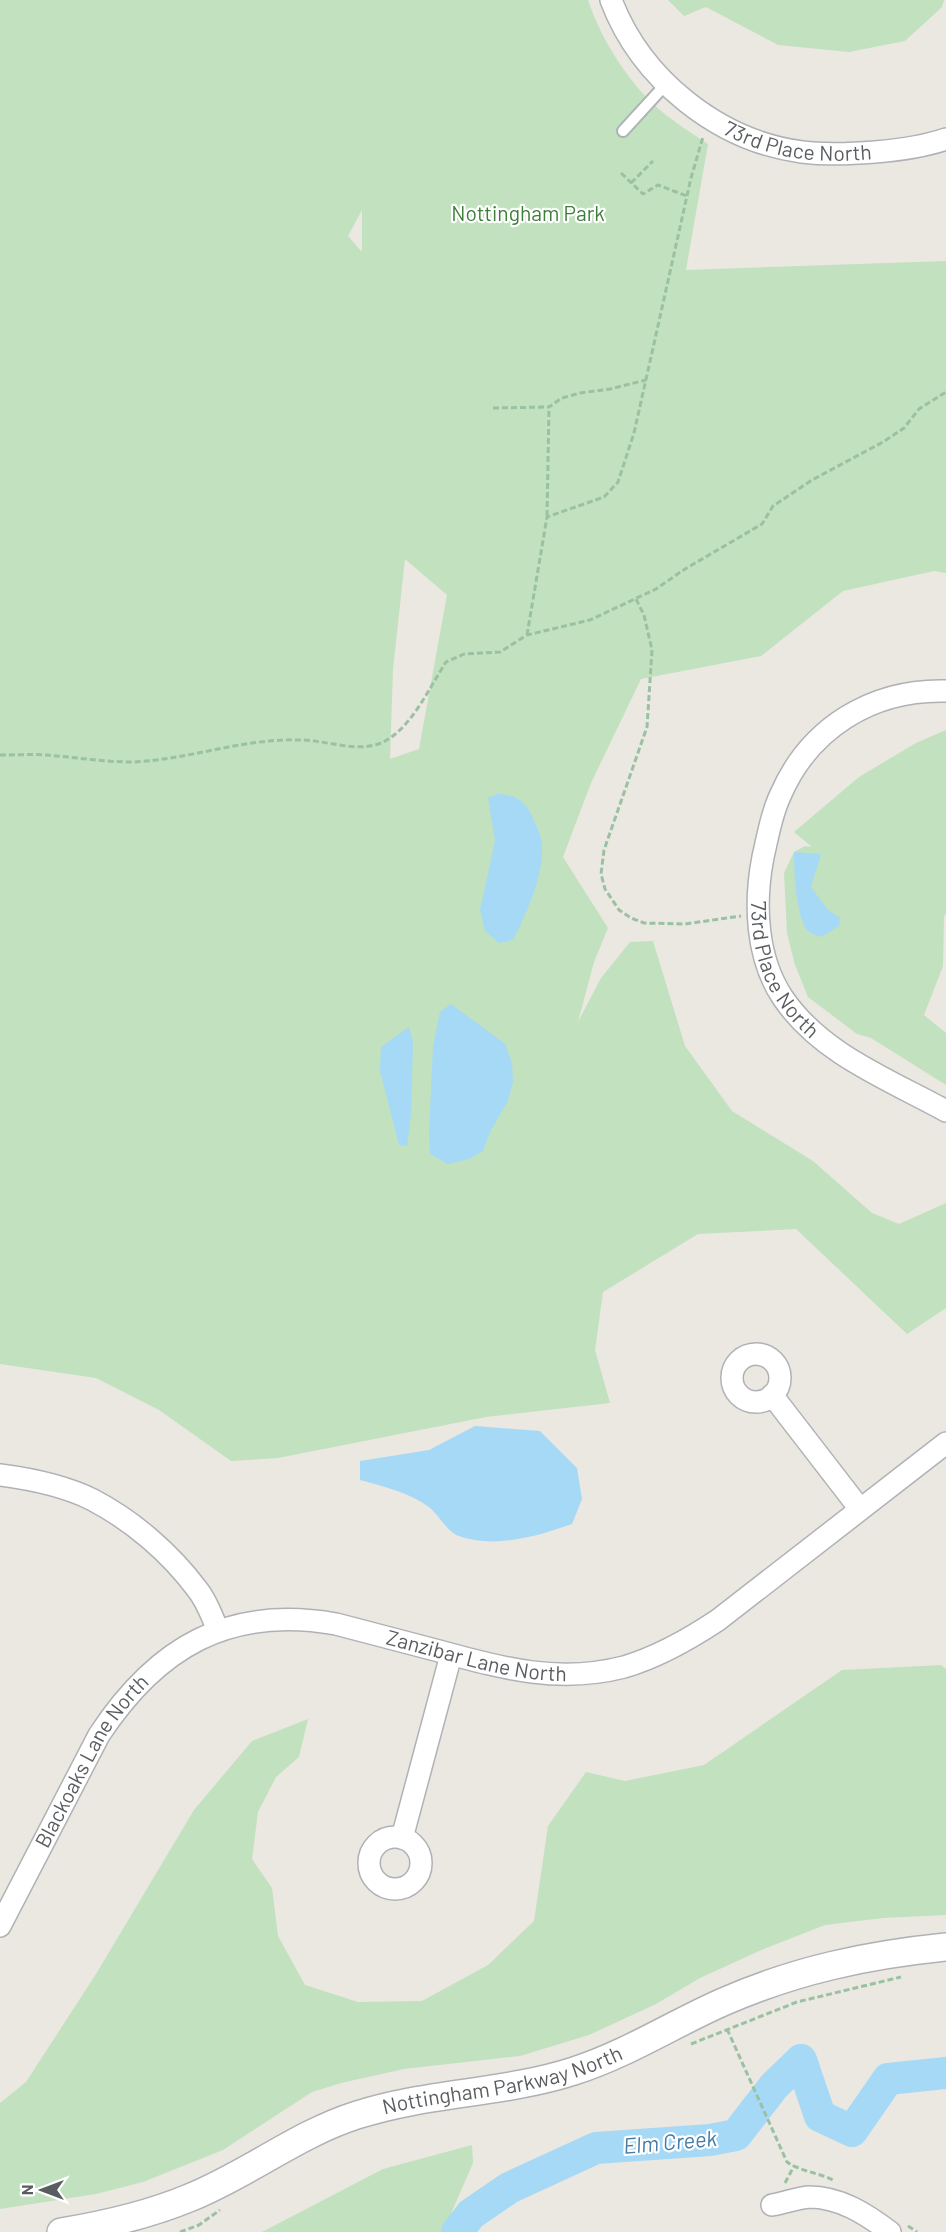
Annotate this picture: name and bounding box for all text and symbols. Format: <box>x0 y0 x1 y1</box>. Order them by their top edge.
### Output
street label: 73rd Place North <box>720 115 872 165</box>
park label: Nottingham Park <box>451 200 605 225</box>
street label: 73rd Place North <box>747 901 825 1042</box>
street label: Zanzibar Lane North <box>384 1624 567 1685</box>
street label: Blackoaks Lane North <box>29 1668 153 1851</box>
street label: Nottingham Parkway North <box>380 2040 626 2118</box>
water label: Elm Creek <box>622 2124 718 2158</box>
north arrow <box>12 2160 72 2220</box>
text: N <box>17 2185 36 2195</box>

